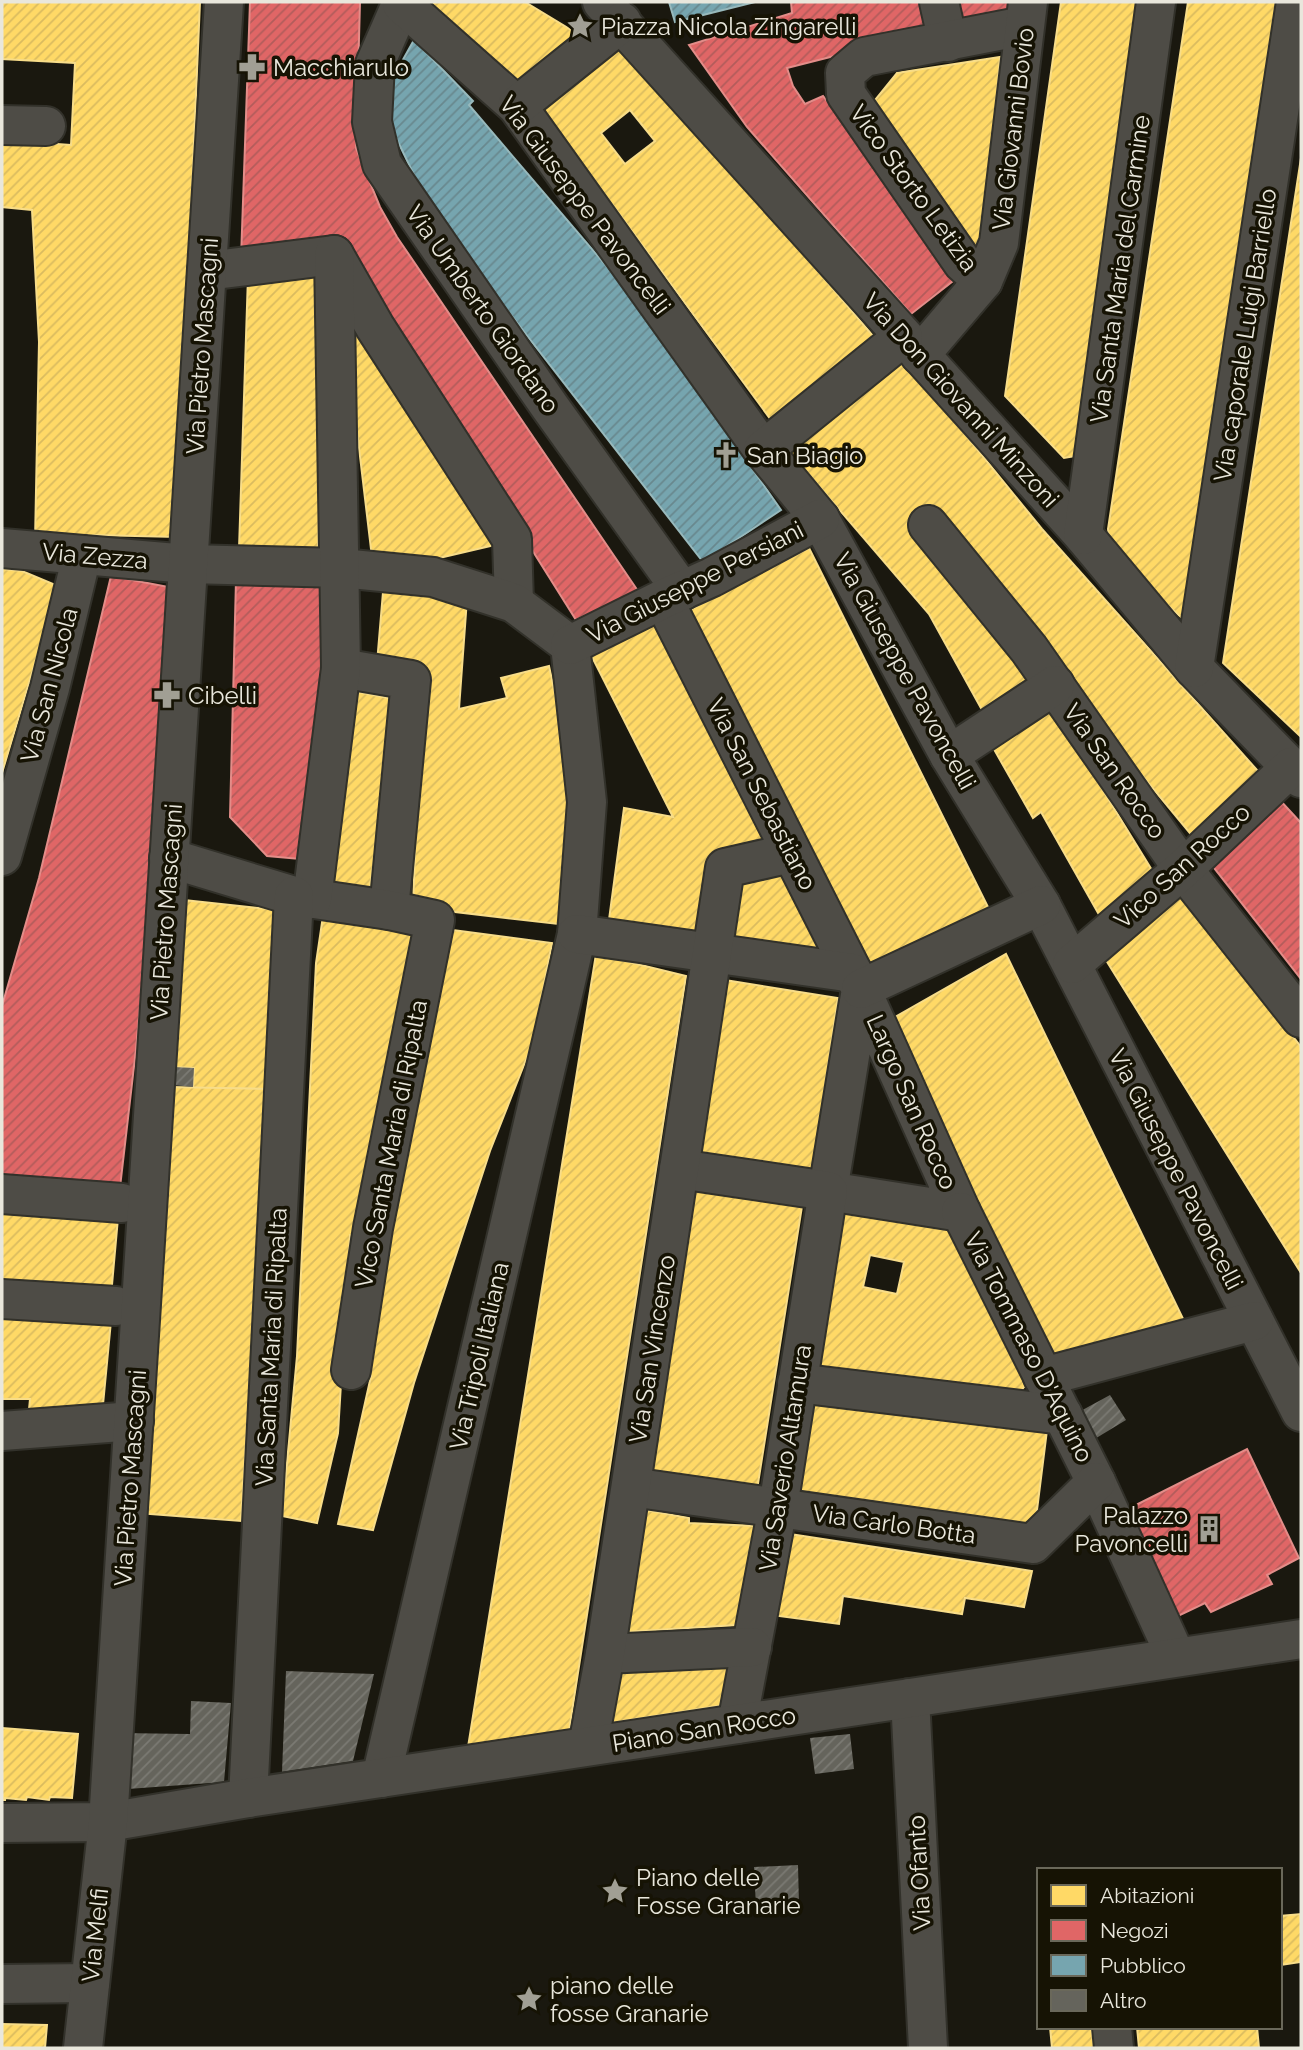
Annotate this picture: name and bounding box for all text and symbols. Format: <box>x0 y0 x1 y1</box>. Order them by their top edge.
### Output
place icon: Piazza Nicola Zingarelli <box>565 11 595 41</box>
place label: Piazza Nicola Zingarelli <box>601 12 857 41</box>
street label: Via Giovanni Bovio <box>986 26 1040 232</box>
pharmacy icon: Macchiarulo <box>237 52 267 82</box>
place label: Macchiarulo <box>273 53 409 82</box>
street label: Via Giuseppe Pavoncelli <box>493 90 677 320</box>
street label: Vico Storto Letizia <box>844 99 984 277</box>
street label: Via Santa Maria del Carmine <box>1084 113 1156 425</box>
street label: Via caporale Luigi Barriello <box>1207 186 1283 484</box>
street label: Via Umberto Giordano <box>400 199 566 419</box>
street label: Via Pietro Mascagni <box>180 237 224 455</box>
street label: Via Don Giovanni Minzoni <box>857 287 1065 513</box>
church icon: San Biagio <box>711 440 741 470</box>
place label: San Biagio <box>747 441 863 470</box>
street label: Via Giuseppe Persiani <box>582 515 808 649</box>
street label: Via Zezza <box>41 537 149 575</box>
street label: Via Giuseppe Pavoncelli <box>828 547 982 795</box>
street label: Via San Nicola <box>14 604 84 766</box>
pharmacy icon: Cibelli <box>152 680 182 710</box>
place label: Cibelli <box>188 681 257 710</box>
street label: Via San Sebastiano <box>701 693 823 895</box>
street label: Via San Rocco <box>1058 698 1172 844</box>
street label: Vico San Rocco <box>1108 797 1256 935</box>
street label: Via Pietro Mascagni <box>144 803 188 1021</box>
street label: Vico Santa Maria di Ripalta <box>349 997 433 1291</box>
street label: Largo San Rocco <box>860 1010 964 1194</box>
street label: Via Giuseppe Pavoncelli <box>1103 1044 1249 1294</box>
street label: Via Santa Maria di Ripalta <box>249 1207 293 1487</box>
street label: Via Tommaso D'Aquino <box>958 1227 1100 1467</box>
street label: Via San Vincenzo <box>623 1253 681 1445</box>
street label: Via Tripoli Italiana <box>443 1259 515 1453</box>
street label: Via Saverio Altamura <box>753 1342 817 1574</box>
street label: Via Pietro Mascagni <box>108 1369 152 1587</box>
street label: Via Carlo Botta <box>810 1498 978 1550</box>
place label: Palazzo Pavoncelli <box>1074 1501 1188 1558</box>
building icon: Palazzo Pavoncelli <box>1194 1514 1224 1544</box>
street label: Piano San Rocco <box>610 1700 798 1758</box>
street label: Via Ofanto <box>901 1814 937 1932</box>
place label: Piano delle Fosse Granarie <box>636 1863 800 1920</box>
legend <box>1037 1868 1282 2029</box>
place icon: Piano delle Fosse Granarie <box>600 1876 630 1906</box>
text: Abitazioni <box>1100 1883 1194 1908</box>
street label: Via Melfi <box>76 1887 114 1983</box>
text: Negozi <box>1100 1918 1169 1943</box>
text: Pubblico <box>1100 1953 1186 1978</box>
place label: piano delle fosse Granarie <box>550 1971 709 2028</box>
place icon: piano delle fosse Granarie <box>514 1984 544 2014</box>
text: Altro <box>1100 1988 1146 2013</box>

